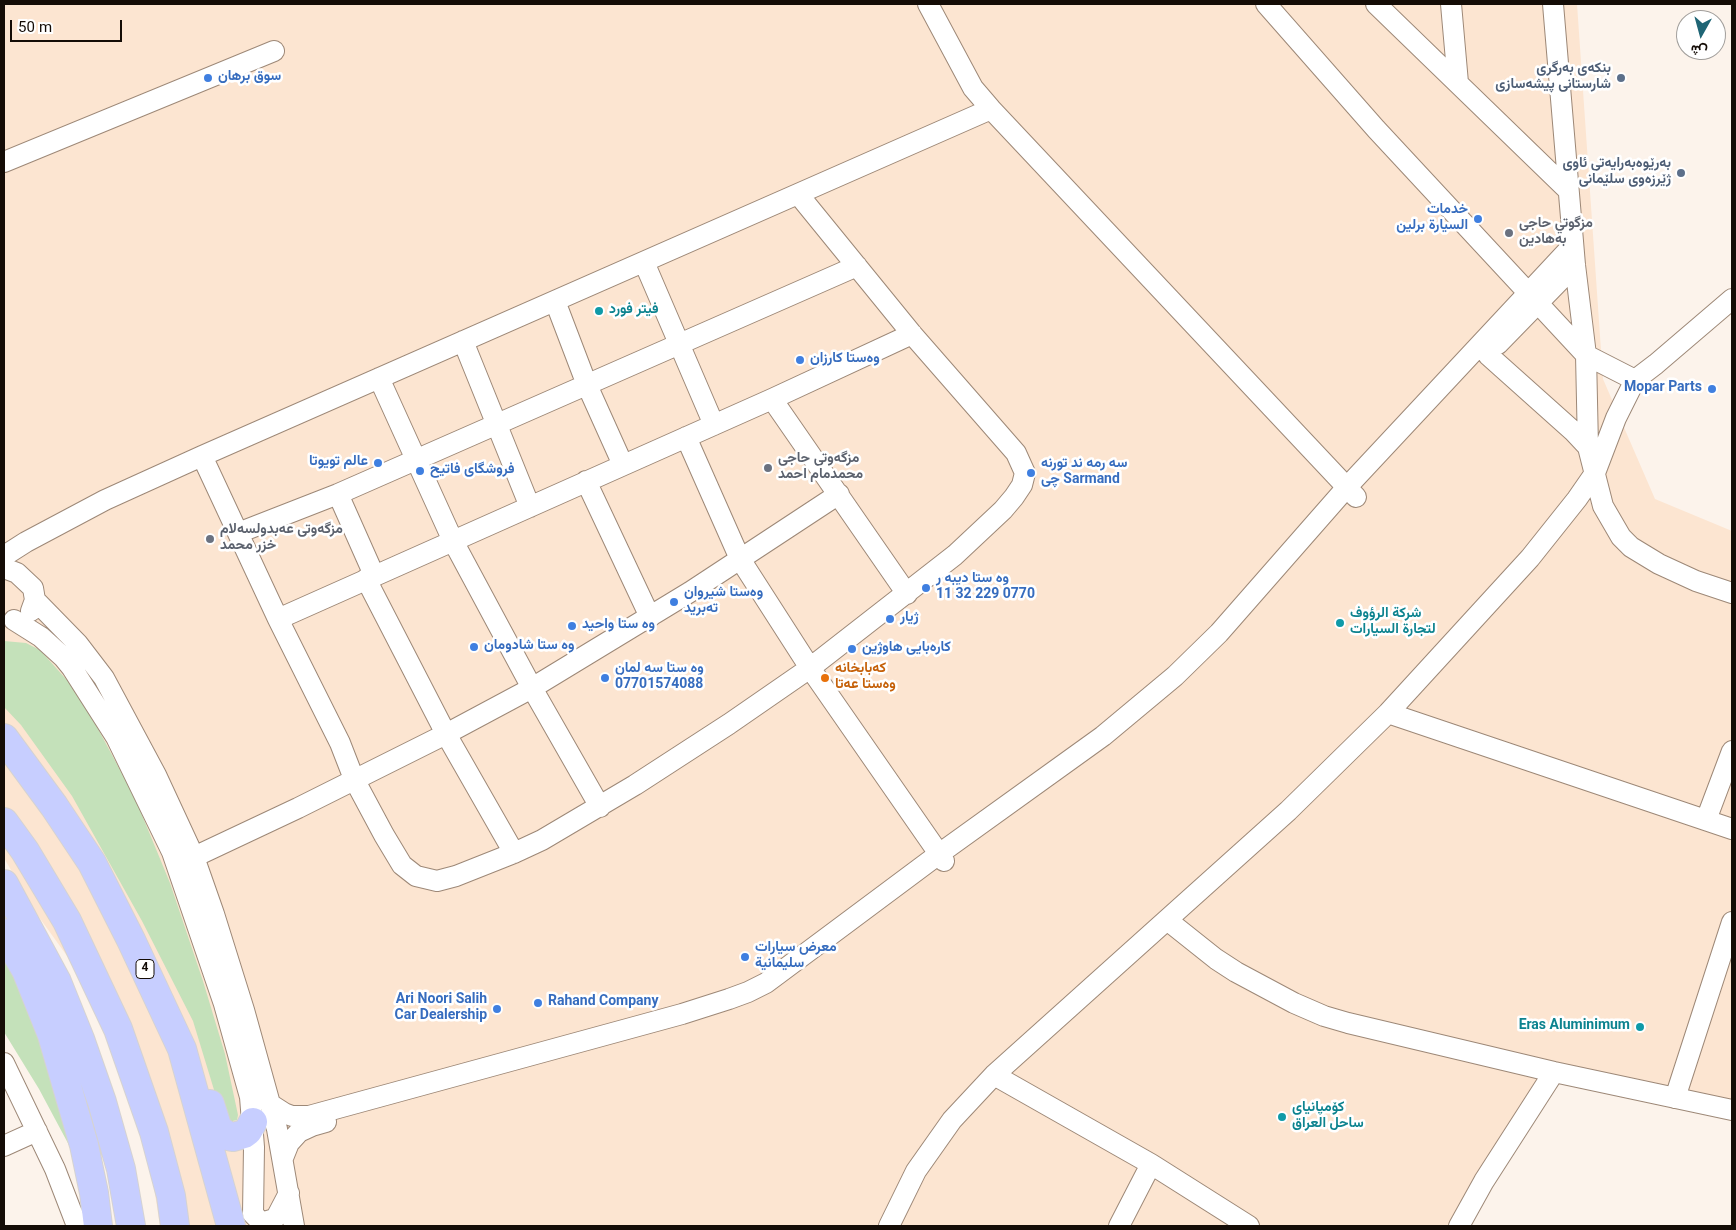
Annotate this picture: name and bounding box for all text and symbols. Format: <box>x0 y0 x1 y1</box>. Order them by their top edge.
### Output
scale bar <box>12 10 125 42</box>
north arrow <box>1676 10 1726 60</box>
text: 50 m <box>18 17 52 40</box>
text: ش <box>1690 37 1709 61</box>
place label: بنکەی بەرگری شارستانی پیشەسازی <box>1495 62 1611 94</box>
place label: سوق برهان <box>218 70 281 86</box>
marker: سوق برهان <box>202 72 214 84</box>
marker: بنکەی بەرگری شارستانی پیشەسازی <box>1615 72 1627 84</box>
place label: بەرێوەبەرایەتی ئاوی ژێرزەوی سلێمانی <box>1562 157 1671 190</box>
marker: بەرێوەبەرایەتی ئاوی ژێرزەوی سلێمانی <box>1675 167 1687 179</box>
place label: خدمات السیارة برلین <box>1396 203 1468 236</box>
marker: خدمات السیارة برلین <box>1472 213 1484 225</box>
place label: مزگوتي حاجی بەهادین <box>1519 217 1593 250</box>
marker: مزگوتي حاجی بەهادین <box>1503 227 1515 239</box>
place label: فيتر فورد <box>609 303 659 319</box>
marker: فيتر فورد <box>593 305 605 317</box>
place label: وەستا کارزان <box>810 352 880 368</box>
marker: وەستا کارزان <box>794 354 806 366</box>
place label: Mopar Parts <box>1624 381 1702 397</box>
marker: Mopar Parts <box>1706 383 1718 395</box>
place label: مزگەوتی حاجی محمدمام احمد <box>778 452 863 484</box>
place label: عالم تويوتا <box>309 455 368 471</box>
marker: عالم تويوتا <box>372 457 384 469</box>
place label: سه رمه ند تورنه چی Sarmand <box>1041 457 1127 490</box>
marker: مزگەوتی حاجی محمدمام احمد <box>762 462 774 474</box>
place label: فروشگاى فاتيح <box>430 463 515 479</box>
marker: فروشگاى فاتيح <box>414 465 426 477</box>
marker: سه رمه ند تورنه چی Sarmand <box>1025 467 1037 479</box>
place label: مزگەوتی عەبدولسەلام خزر محمد <box>220 523 343 556</box>
marker: مزگەوتی عەبدولسەلام خزر محمد <box>204 533 216 545</box>
place label: وه ستا دیبه ر 11 32 229 0770 <box>936 572 1035 604</box>
marker: وه ستا دیبه ر 11 32 229 0770 <box>920 582 932 594</box>
place label: وەستا شیروان تەبرید <box>684 586 763 618</box>
marker: وەستا شیروان تەبرید <box>668 596 680 608</box>
place label: شركة الرؤوف لتجارة السيارات <box>1350 607 1436 640</box>
place label: ژیار <box>900 611 918 627</box>
marker: ژیار <box>884 613 896 625</box>
marker: شركة الرؤوف لتجارة السيارات <box>1334 617 1346 629</box>
place label: وه ستا واحید <box>582 618 655 634</box>
marker: وه ستا واحید <box>566 620 578 632</box>
place label: وه ستا شادومان <box>484 639 574 655</box>
marker: وه ستا شادومان <box>468 641 480 653</box>
place label: كارەبایی هاوژین <box>862 641 951 657</box>
marker: كارەبایی هاوژین <box>846 643 858 655</box>
place label: وه ستا سه لمان 07701574088 <box>615 662 704 694</box>
place label: کەبابخانە وەستا عەتا <box>835 662 896 694</box>
marker: وه ستا سه لمان 07701574088 <box>599 672 611 684</box>
marker: کەبابخانە وەستا عەتا <box>819 672 831 684</box>
place label: معرض سيارات سليمانية <box>755 941 837 974</box>
marker: معرض سيارات سليمانية <box>739 951 751 963</box>
road number: 4 <box>136 960 154 979</box>
place label: Ari Noori Salih Car Dealership <box>395 993 487 1026</box>
place label: Rahand Company <box>548 995 659 1011</box>
marker: Rahand Company <box>532 997 544 1009</box>
marker: Ari Noori Salih Car Dealership <box>491 1003 503 1015</box>
place label: Eras Aluminimum <box>1519 1019 1630 1035</box>
marker: Eras Aluminimum <box>1634 1021 1646 1033</box>
place label: کۆمپانیای ساحل العراق <box>1292 1101 1364 1134</box>
marker: کۆمپانیای ساحل العراق <box>1276 1111 1288 1123</box>

